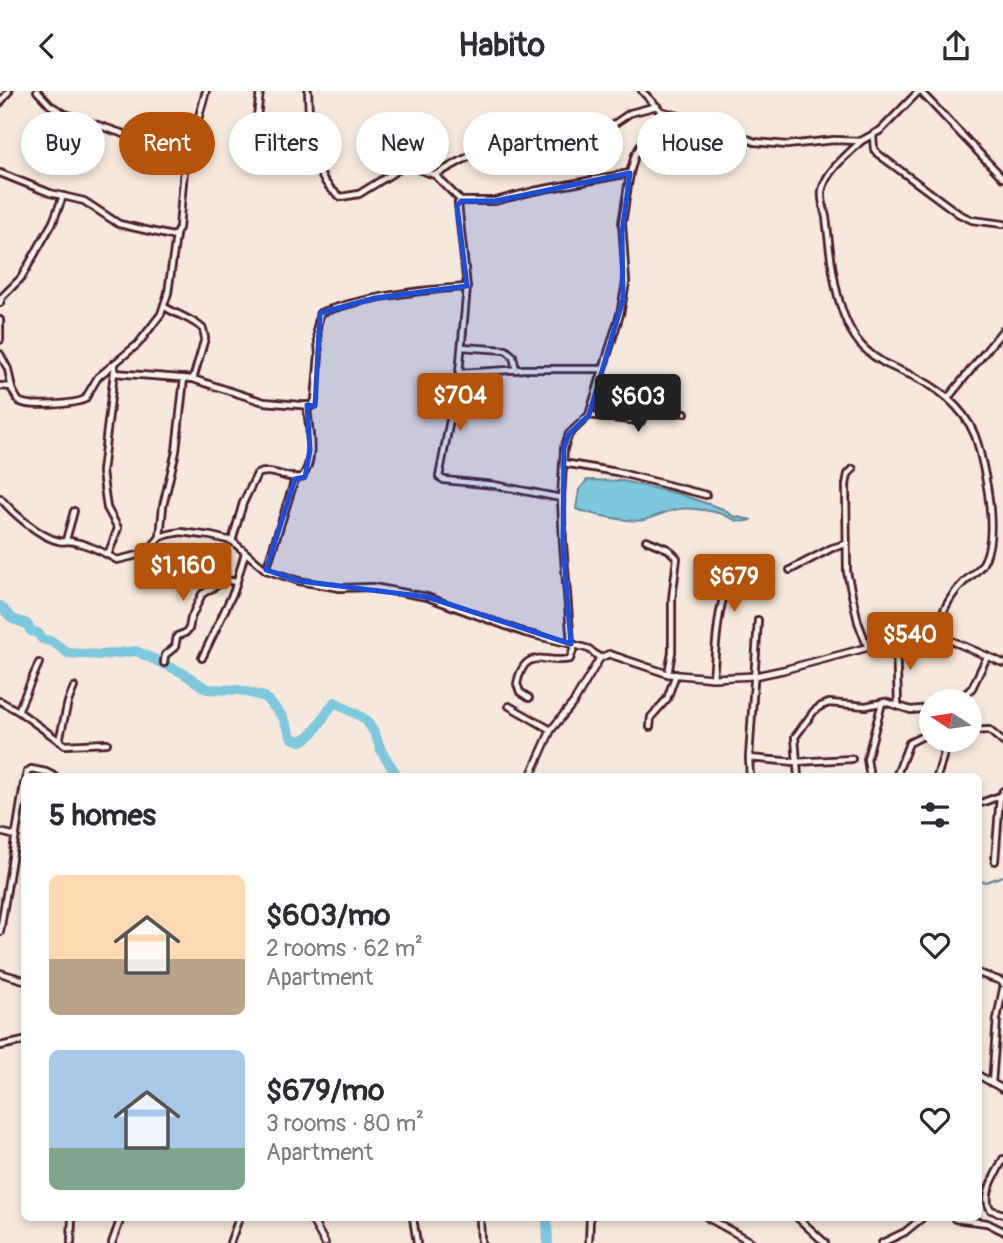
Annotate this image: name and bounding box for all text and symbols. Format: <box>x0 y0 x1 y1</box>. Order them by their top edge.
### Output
text: Habito <box>458 26 545 66</box>
icon: back <box>28 27 66 65</box>
icon: share <box>937 27 975 65</box>
chip: Buy <box>21 112 105 175</box>
chip: Rent <box>119 112 215 175</box>
chip: Filters <box>229 112 342 175</box>
chip: New <box>356 112 449 175</box>
chip: Apartment <box>463 112 623 175</box>
chip: House <box>637 112 747 175</box>
pin: $704 <box>419 373 501 433</box>
pin: $603 <box>597 375 679 434</box>
text: $704 <box>433 381 487 410</box>
text: $603 <box>611 382 665 411</box>
pin: $1,160 <box>126 543 240 603</box>
text: $1,160 <box>150 551 216 580</box>
pin: $679 <box>693 554 775 614</box>
text: $679 <box>709 562 759 591</box>
pin: $540 <box>869 613 951 672</box>
text: $540 <box>883 620 937 649</box>
north arrow <box>919 689 982 753</box>
map controls <box>919 689 982 752</box>
icon: filters <box>916 796 954 834</box>
text: 5 homes <box>49 797 156 834</box>
text: $603/mo <box>266 897 390 934</box>
icon: home <box>105 903 189 987</box>
icon: heart <box>916 926 954 964</box>
text: 2 rooms · 62 m² <box>266 934 423 963</box>
text: Apartment <box>266 963 373 992</box>
text: $679/mo <box>266 1072 384 1109</box>
icon: home <box>105 1078 189 1162</box>
icon: heart <box>916 1101 954 1139</box>
text: 3 rooms · 80 m² <box>266 1109 424 1138</box>
text: Apartment <box>266 1138 373 1167</box>

